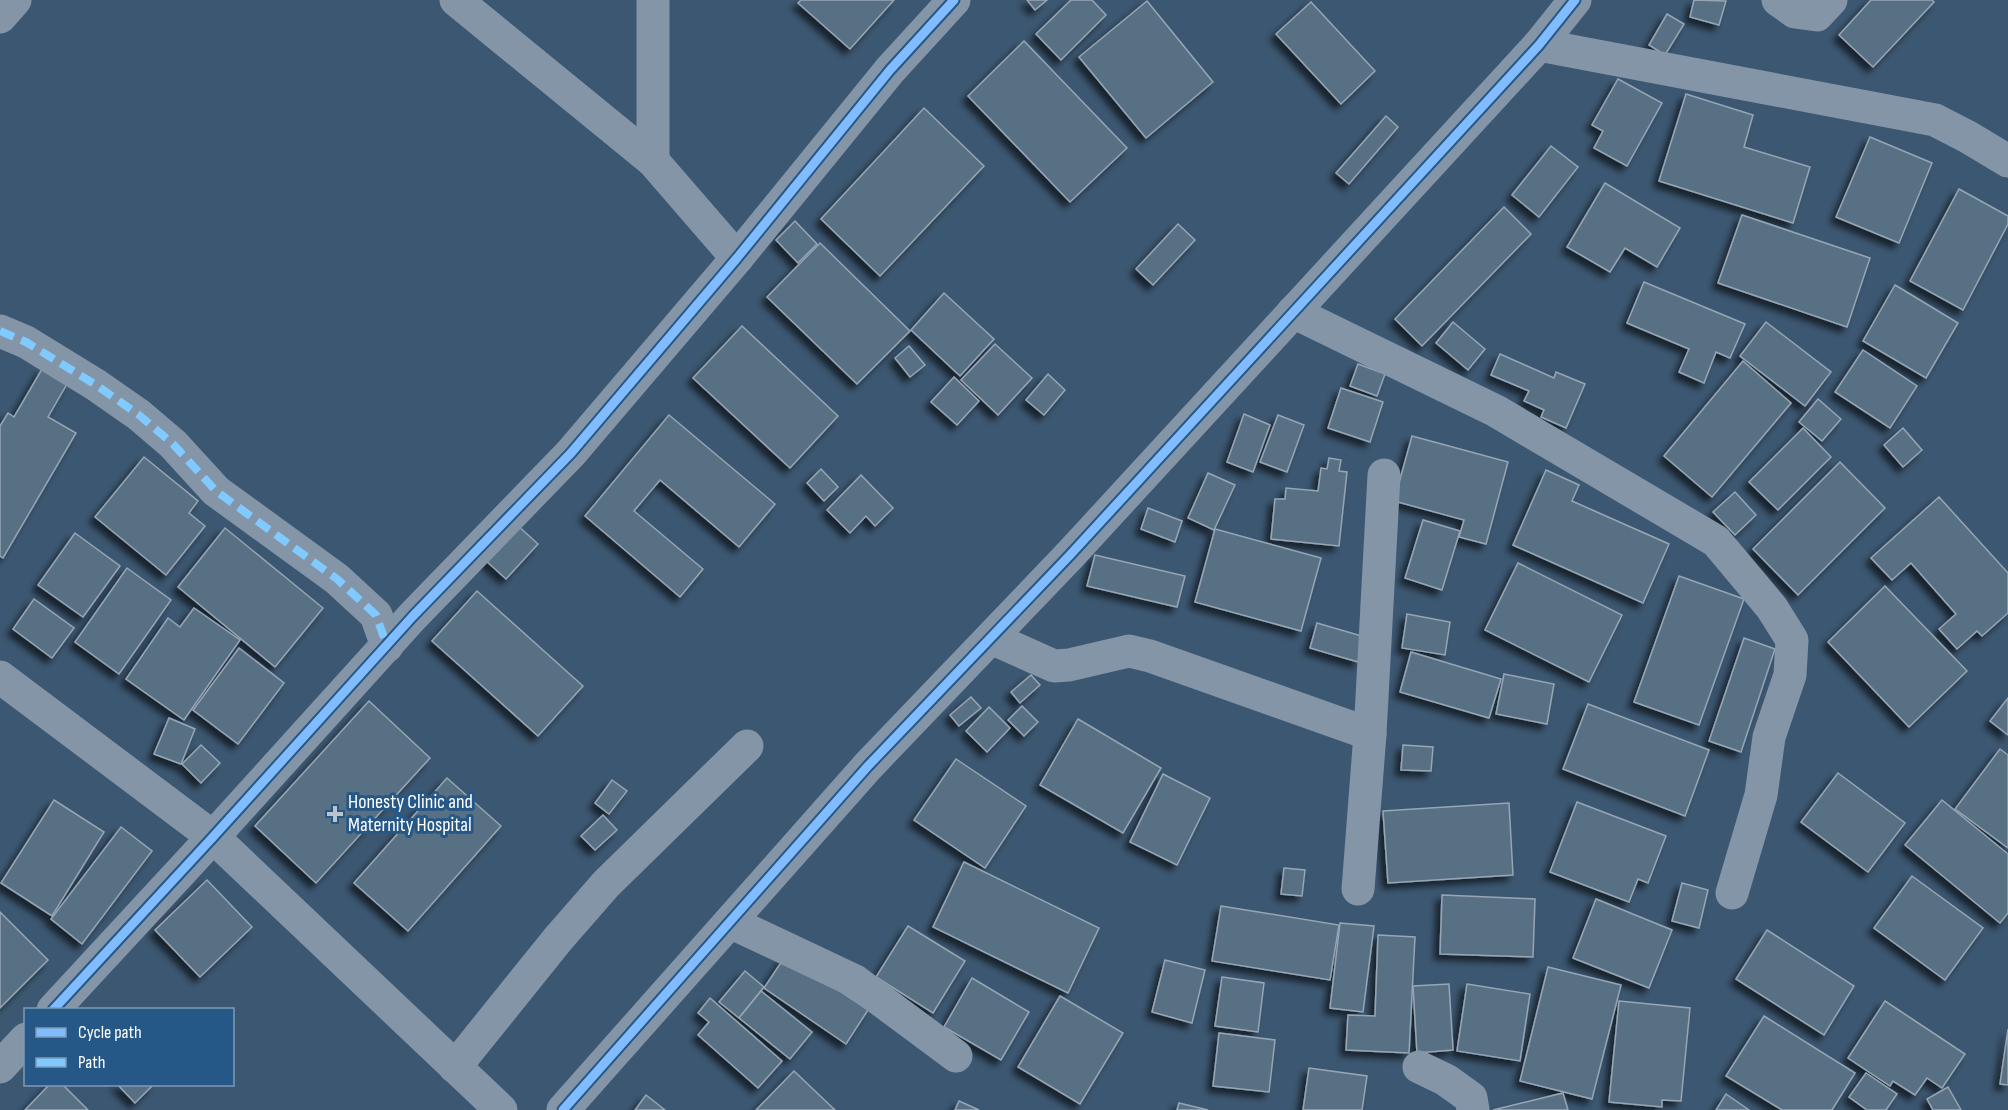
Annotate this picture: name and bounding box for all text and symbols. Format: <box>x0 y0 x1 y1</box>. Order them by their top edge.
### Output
place label: Honesty Clinic and Maternity Hospital <box>348 790 473 837</box>
marker: Honesty Clinic and Maternity Hospital <box>326 805 344 823</box>
legend <box>24 1008 234 1086</box>
text: Cycle path <box>78 1022 142 1043</box>
text: Path <box>78 1052 106 1073</box>

